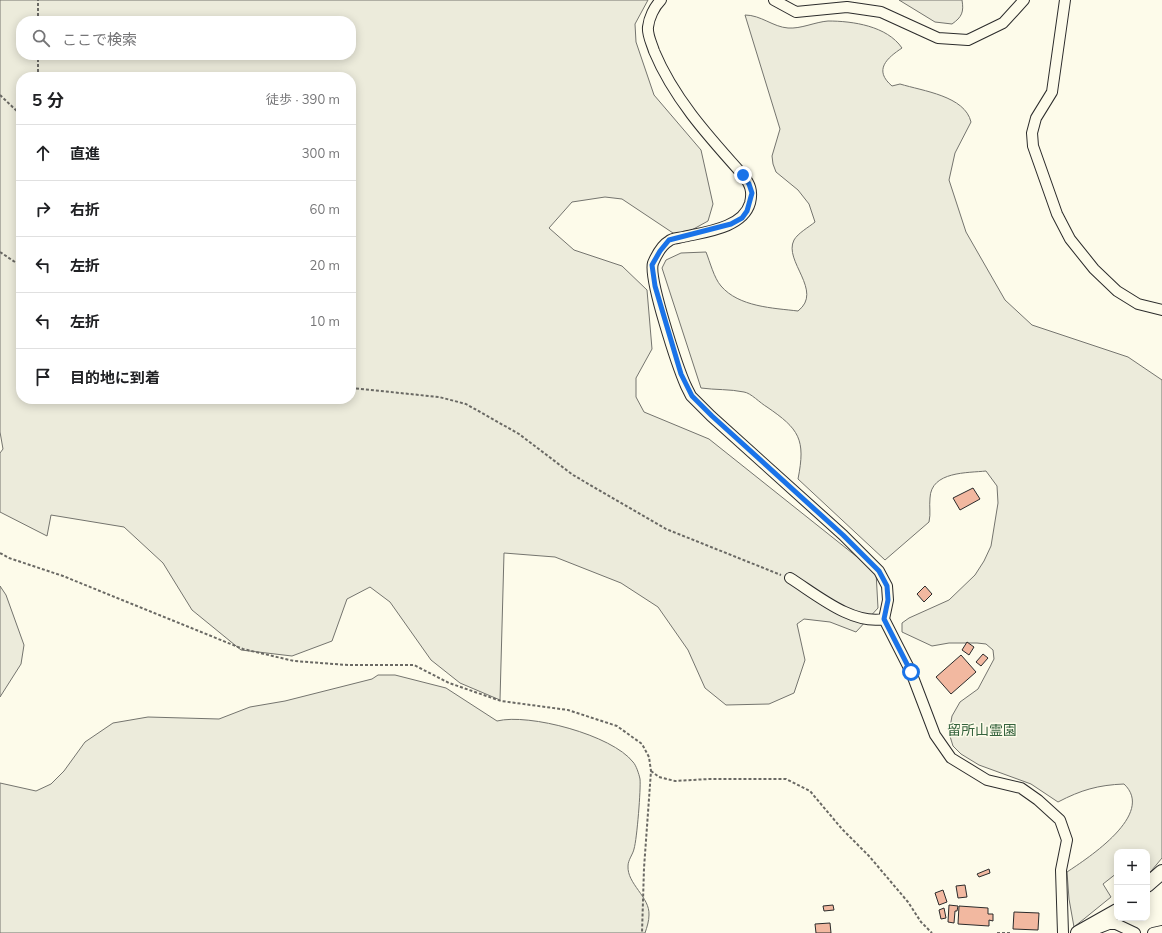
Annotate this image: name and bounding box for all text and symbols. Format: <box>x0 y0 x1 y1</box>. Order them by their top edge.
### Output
search box <box>16 16 356 60</box>
icon: search <box>30 27 52 49</box>
text: ここで検索 <box>62 30 137 49</box>
text: 5 分 <box>32 89 64 110</box>
text: 徒歩 · 390 m <box>266 91 340 107</box>
icon: ahead <box>32 142 54 164</box>
text: 直進 <box>70 144 100 163</box>
text: 300 m <box>302 145 340 161</box>
route end <box>734 166 752 184</box>
icon: right <box>32 198 54 220</box>
text: 右折 <box>70 200 100 219</box>
text: 60 m <box>310 201 340 217</box>
icon: left <box>32 254 54 276</box>
text: 左折 <box>70 256 100 275</box>
text: 20 m <box>310 257 340 273</box>
icon: left <box>32 310 54 332</box>
text: 左折 <box>70 312 100 331</box>
text: 10 m <box>310 313 340 329</box>
icon: arrive <box>32 366 54 388</box>
text: 目的地に到着 <box>70 368 160 387</box>
route start <box>902 663 920 681</box>
park label: 留所山霊園 <box>947 721 1017 739</box>
map controls <box>1114 849 1150 921</box>
button: + <box>1114 849 1150 885</box>
button: − <box>1114 885 1150 921</box>

